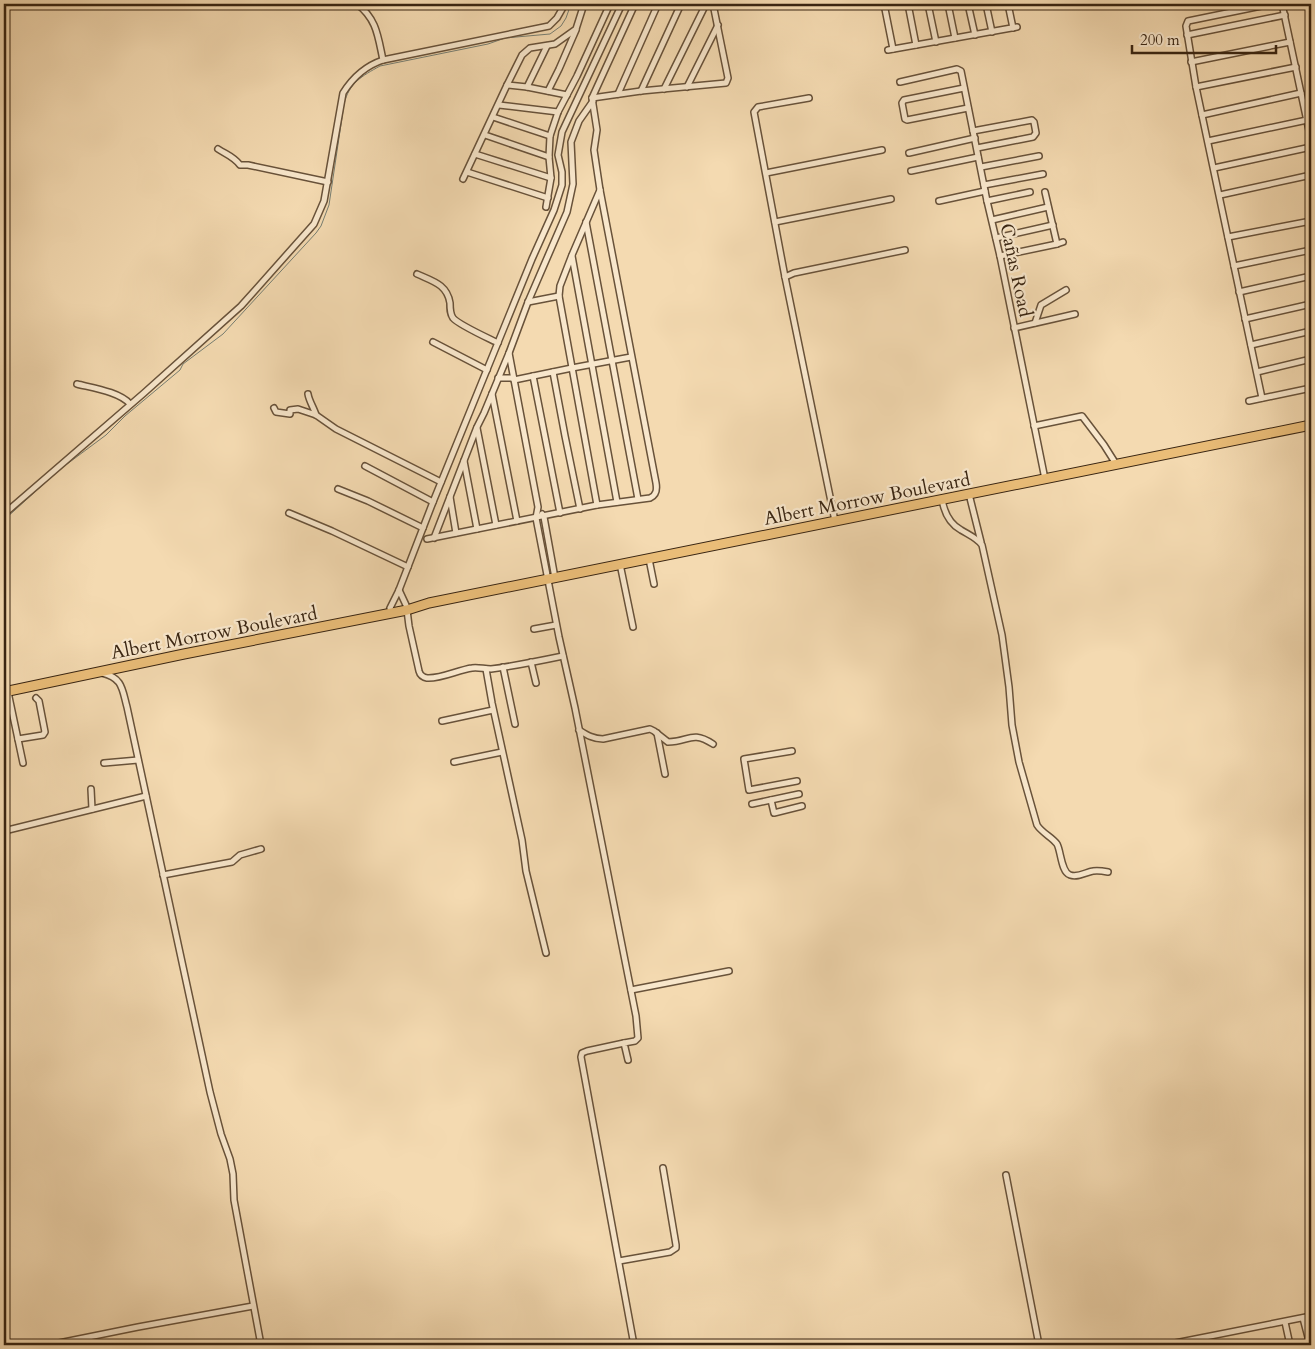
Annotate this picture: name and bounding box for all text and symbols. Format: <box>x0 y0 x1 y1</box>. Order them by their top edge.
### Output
scale bar <box>1132 22 1276 54</box>
text: 200 m <box>1140 30 1180 50</box>
street label: Cañas Road <box>993 221 1039 319</box>
street label: Albert Morrow Boulevard <box>762 466 973 532</box>
street label: Albert Morrow Boulevard <box>109 600 320 666</box>

